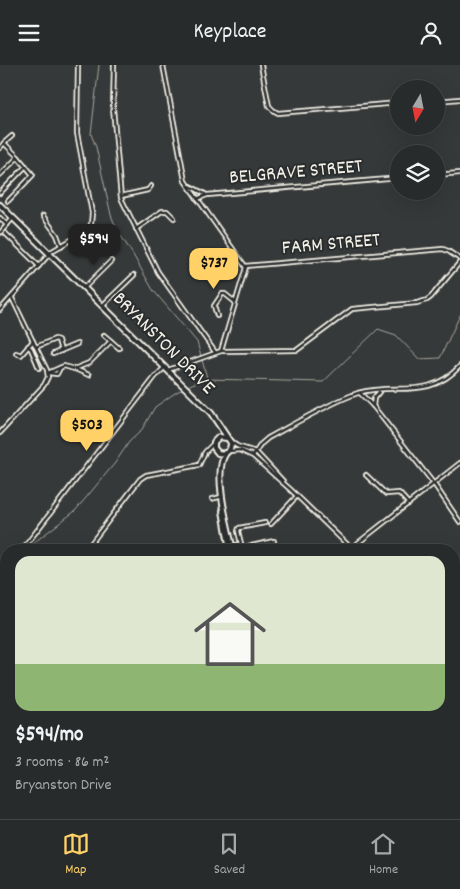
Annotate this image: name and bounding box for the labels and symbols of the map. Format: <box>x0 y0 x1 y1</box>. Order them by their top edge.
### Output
north arrow <box>390 80 445 135</box>
street label: BELGRAVE STREET <box>228 153 364 193</box>
pin: $594 <box>64 223 124 266</box>
street label: FARM STREET <box>281 227 381 263</box>
pin: $737 <box>184 247 244 290</box>
street label: BRYANSTON DRIVE <box>105 286 221 402</box>
pin: $503 <box>57 409 117 452</box>

